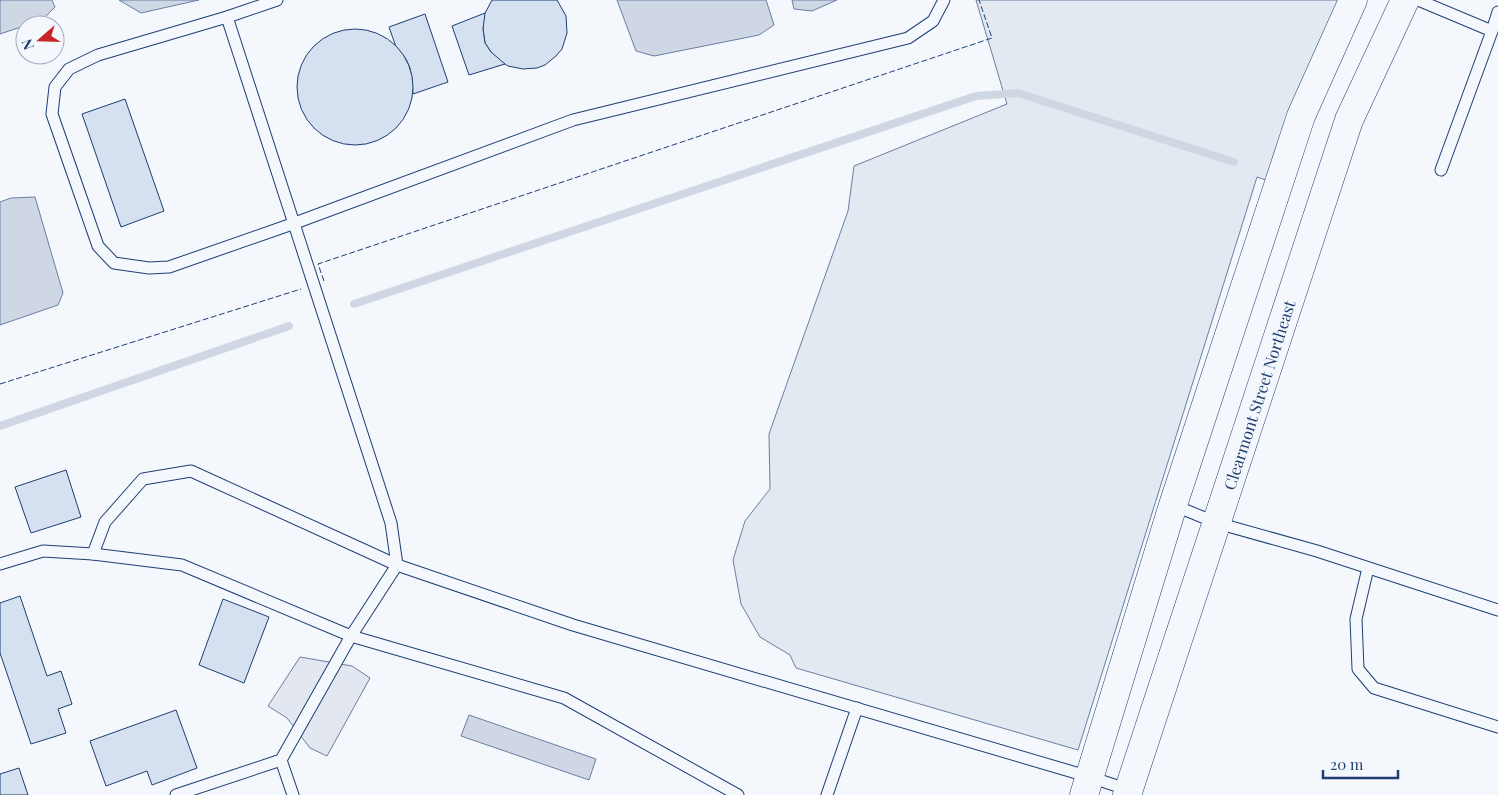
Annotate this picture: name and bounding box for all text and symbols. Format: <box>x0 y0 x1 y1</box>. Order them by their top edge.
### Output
north arrow <box>15 15 65 65</box>
text: N <box>17 37 38 53</box>
street label: Clearmont Street Northeast <box>1218 297 1300 492</box>
scale bar <box>1323 748 1398 780</box>
text: 20 m <box>1330 754 1364 774</box>

